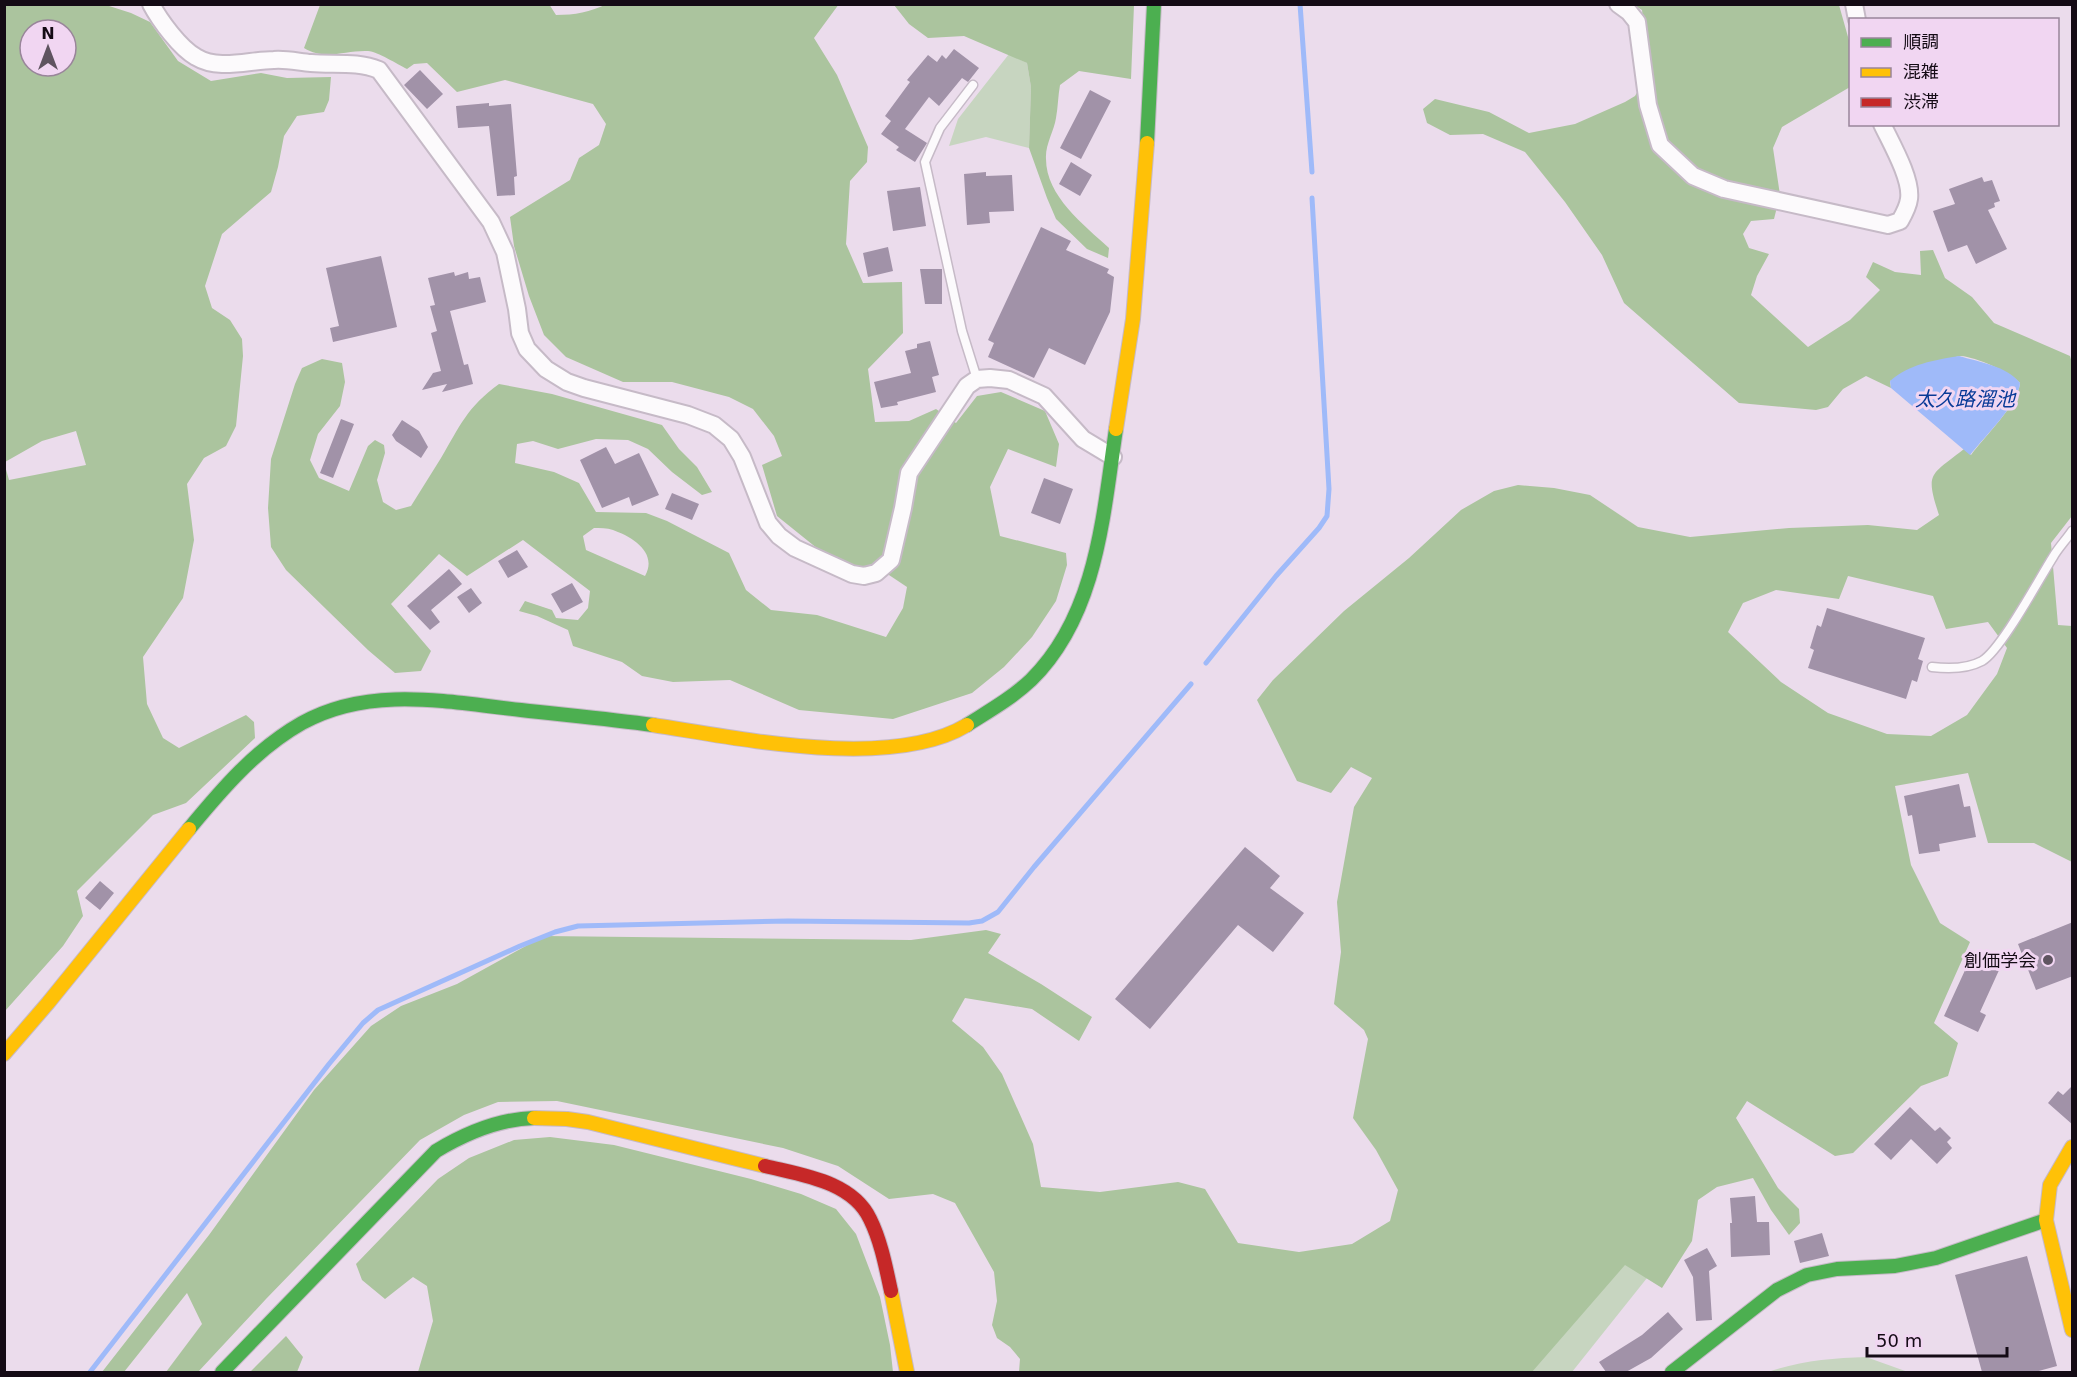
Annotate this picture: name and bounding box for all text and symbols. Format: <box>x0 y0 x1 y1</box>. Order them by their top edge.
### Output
north arrow <box>18 18 78 78</box>
legend <box>1849 18 2059 126</box>
text: N <box>41 24 55 43</box>
text: 順調 <box>1903 31 1939 52</box>
text: 混雑 <box>1903 61 1939 82</box>
text: 渋滞 <box>1903 91 1939 112</box>
water label: 太久路溜池 <box>1915 387 2017 411</box>
place label: 創価学会 <box>1964 950 2036 971</box>
marker: 創価学会 <box>2041 953 2055 967</box>
scale bar <box>1867 1320 2006 1358</box>
text: 50 m <box>1876 1330 1922 1351</box>

